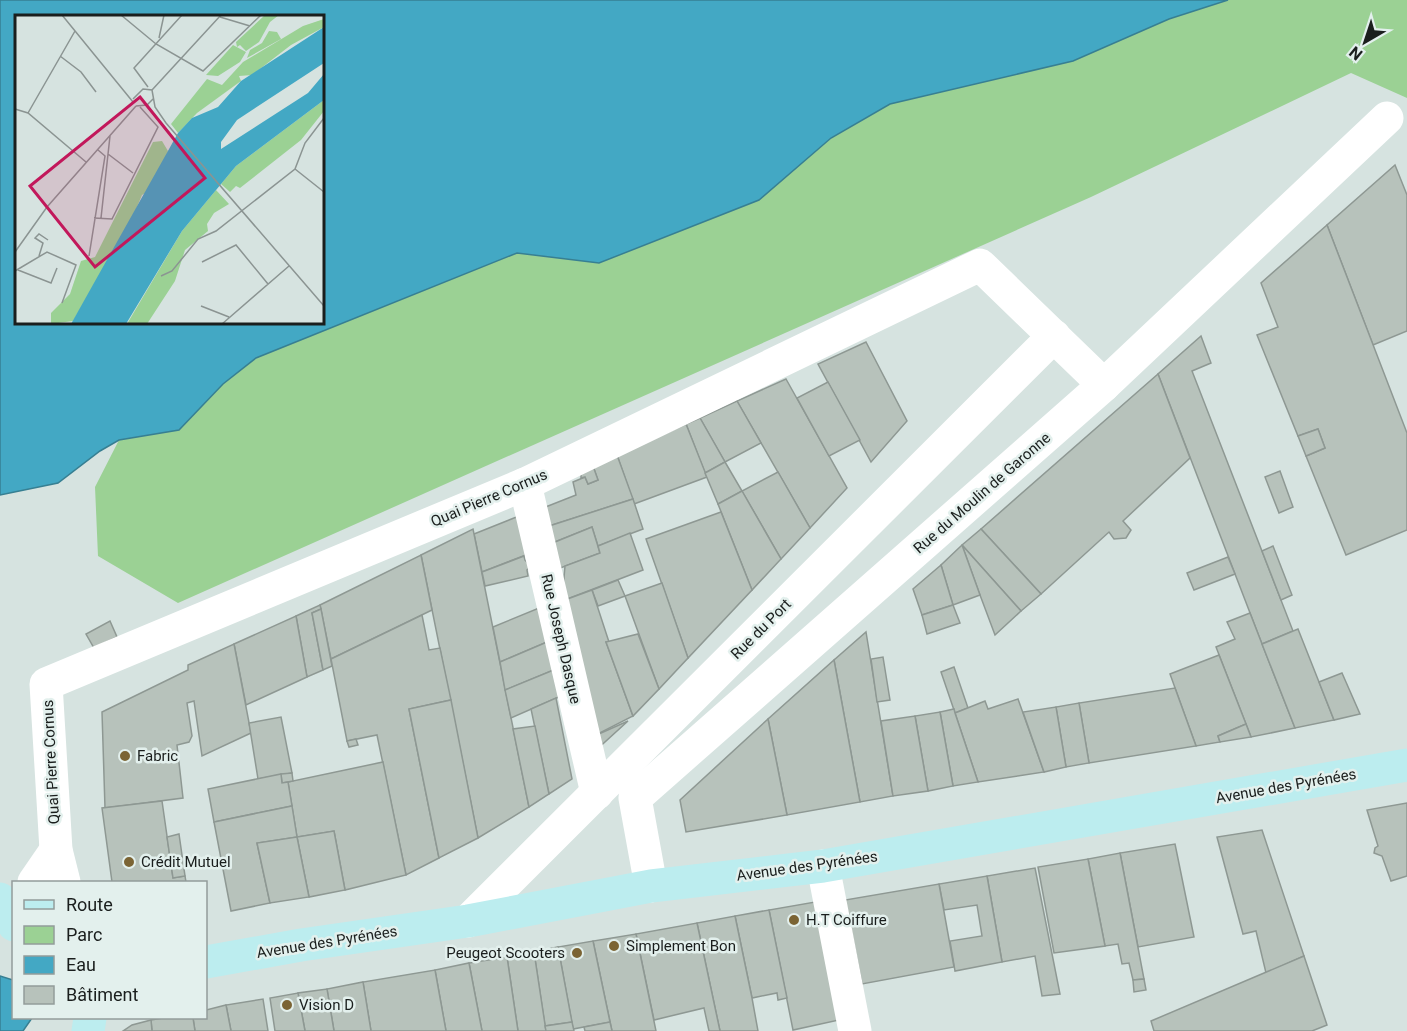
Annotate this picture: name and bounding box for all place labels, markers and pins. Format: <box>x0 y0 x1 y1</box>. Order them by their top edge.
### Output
place label: Fabric <box>137 747 178 765</box>
marker: Fabric <box>118 749 132 763</box>
place label: Crédit Mutuel <box>141 853 231 871</box>
marker: Crédit Mutuel <box>122 855 136 869</box>
place label: H.T Coiffure <box>806 911 887 929</box>
marker: H.T Coiffure <box>787 913 801 927</box>
place label: Simplement Bon <box>626 937 736 955</box>
marker: Simplement Bon <box>607 939 621 953</box>
place label: Peugeot Scooters <box>446 944 565 962</box>
marker: Peugeot Scooters <box>570 946 584 960</box>
place label: Vision D <box>299 996 354 1014</box>
marker: Vision D <box>280 998 294 1012</box>

